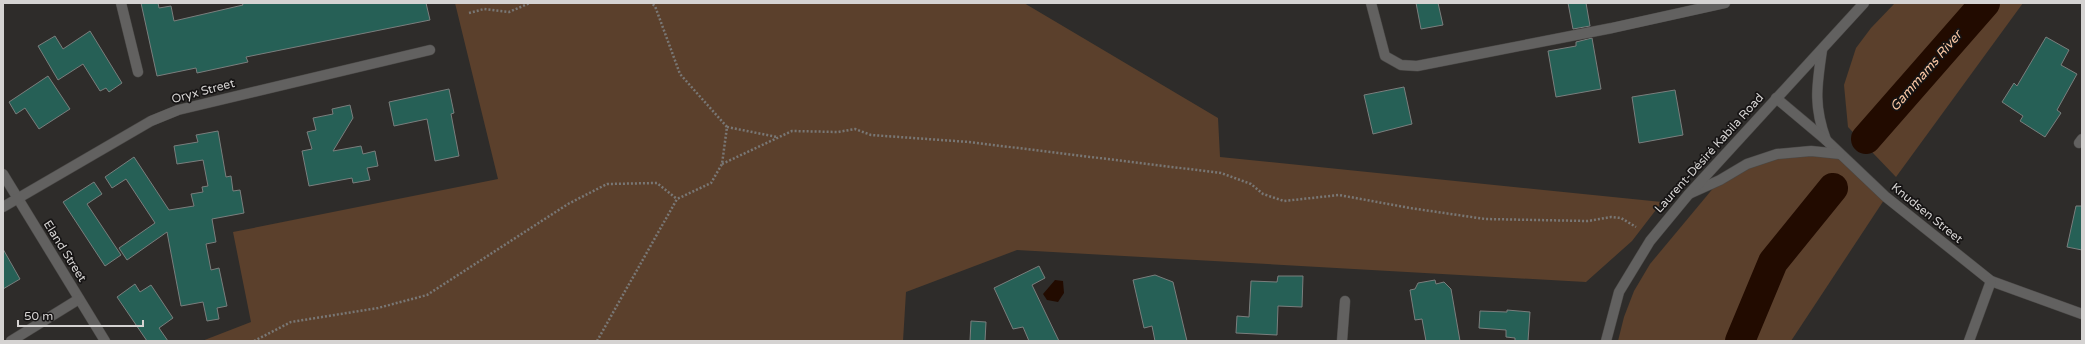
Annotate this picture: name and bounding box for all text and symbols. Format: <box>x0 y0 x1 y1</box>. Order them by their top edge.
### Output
water label: Gammams River <box>1887 26 1967 115</box>
street label: Oryx Street <box>170 76 237 106</box>
street label: Laurent-Désiré Kabila Road <box>1652 90 1766 216</box>
street label: Knudsen Street <box>1889 180 1966 246</box>
street label: Eland Street <box>41 218 90 285</box>
scale bar <box>18 302 143 328</box>
text: 50 m <box>24 309 53 323</box>

